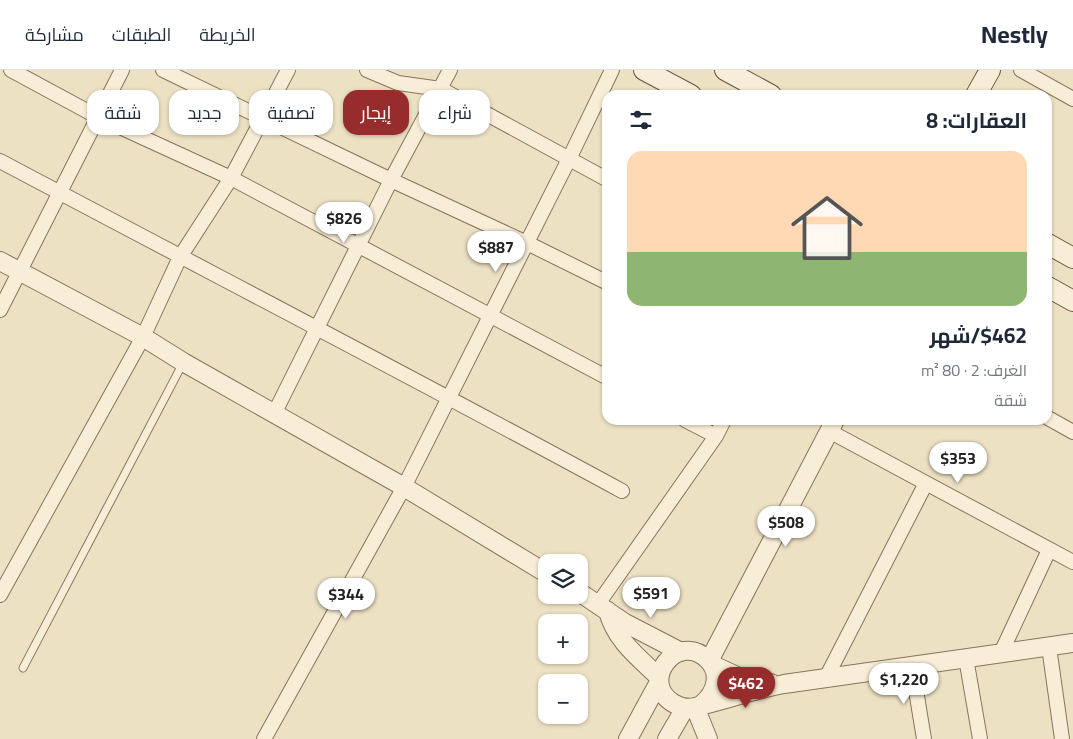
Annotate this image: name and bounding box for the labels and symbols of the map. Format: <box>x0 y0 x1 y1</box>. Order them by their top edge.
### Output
pin: $826 <box>314 202 374 244</box>
pin: $887 <box>466 230 526 273</box>
pin: $353 <box>928 442 988 484</box>
pin: $508 <box>756 506 816 548</box>
pin: $591 <box>621 576 681 619</box>
pin: $344 <box>316 578 376 620</box>
pin: $1,220 <box>863 662 945 705</box>
pin: $462 <box>716 666 776 709</box>

